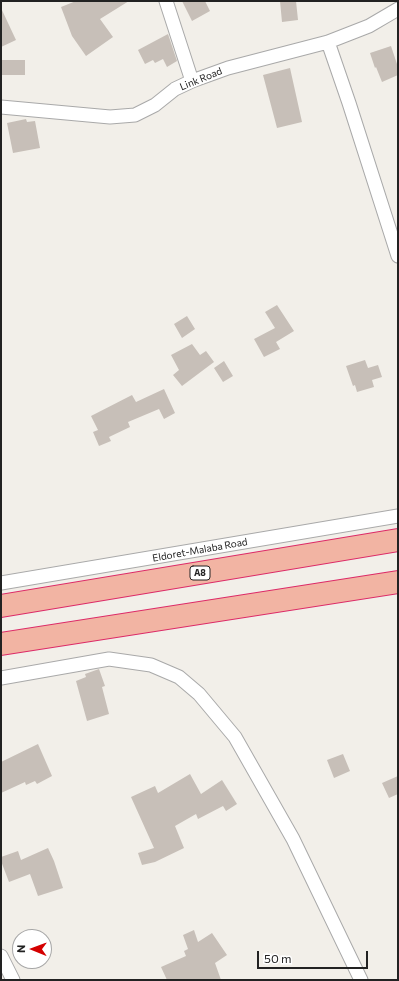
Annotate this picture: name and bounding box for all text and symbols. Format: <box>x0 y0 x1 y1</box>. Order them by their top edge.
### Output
street label: Link Road <box>178 65 224 93</box>
street label: Eldoret-Malaba Road <box>151 536 249 564</box>
road number: A8 <box>190 566 210 580</box>
north arrow <box>12 929 52 969</box>
scale bar <box>259 943 370 969</box>
text: N <box>14 945 27 953</box>
text: 50 m <box>264 951 292 965</box>

